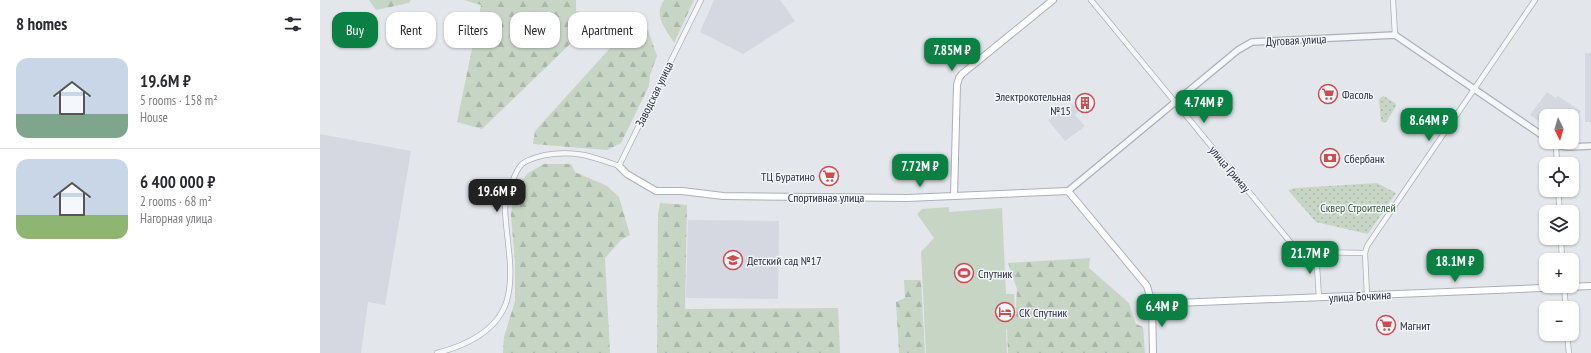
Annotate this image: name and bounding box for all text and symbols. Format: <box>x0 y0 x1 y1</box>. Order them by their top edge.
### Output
chip: Buy <box>332 12 378 48</box>
chip: Rent <box>386 12 436 48</box>
chip: Filters <box>444 12 502 48</box>
chip: New <box>510 12 560 48</box>
chip: Apartment <box>568 12 647 48</box>
text: 8 homes <box>16 13 67 35</box>
icon: filters <box>282 13 304 35</box>
street label: Дуговая улица <box>1265 31 1327 49</box>
pin: 7.85M ₽ <box>915 38 989 72</box>
text: 7.85M ₽ <box>933 42 971 59</box>
street label: Заводская улица <box>632 59 676 129</box>
text: 19.6M ₽ <box>140 70 191 92</box>
icon: home <box>48 74 96 122</box>
supermarket icon: Фасоль <box>1317 83 1339 105</box>
place label: Фасоль <box>1342 87 1374 102</box>
place label: Электрокотельная №15 <box>995 89 1071 118</box>
pin: 4.74M ₽ <box>1167 90 1241 124</box>
text: 5 rooms · 158 m² <box>140 92 218 109</box>
building icon: Электрокотельная №15 <box>1074 92 1096 114</box>
text: 4.74M ₽ <box>1185 94 1223 111</box>
pin: 8.64M ₽ <box>1392 108 1466 142</box>
text: House <box>140 109 168 126</box>
north arrow <box>1539 109 1579 149</box>
map controls <box>1539 109 1579 341</box>
text: 8.64M ₽ <box>1410 112 1448 129</box>
street label: улица Гримау <box>1206 143 1254 196</box>
bank icon: Сбербанк <box>1319 147 1341 169</box>
place label: Сбербанк <box>1344 151 1385 166</box>
pin: 7.72M ₽ <box>883 154 957 188</box>
button: locate <box>1539 157 1579 197</box>
text: 7.72M ₽ <box>901 158 939 175</box>
supermarket icon: ТЦ Буратино <box>818 165 840 187</box>
place label: ТЦ Буратино <box>761 169 815 184</box>
text: 6 400 000 ₽ <box>140 171 215 193</box>
icon: home <box>48 175 96 223</box>
pin: 19.6M ₽ <box>460 179 534 213</box>
text: 19.6M ₽ <box>478 183 516 200</box>
street label: Спортивная улица <box>788 190 865 205</box>
text: 2 rooms · 68 m² <box>140 193 212 210</box>
park label: Сквер Строителей <box>1320 200 1396 215</box>
button: layers <box>1539 205 1579 245</box>
text: Нагорная улица <box>140 210 212 227</box>
pin: 21.7M ₽ <box>1273 241 1347 275</box>
text: 21.7M ₽ <box>1291 245 1329 262</box>
school or university icon: Детский сад №17 <box>722 249 744 271</box>
pin: 18.1M ₽ <box>1418 249 1492 283</box>
place label: Детский сад №17 <box>747 253 822 268</box>
text: 18.1M ₽ <box>1436 253 1474 270</box>
button: + <box>1539 253 1579 293</box>
sports icon: Спутник <box>953 262 975 284</box>
place label: Спутник <box>978 266 1013 281</box>
street label: улица Бочкина <box>1328 287 1392 305</box>
pin: 6.4M ₽ <box>1129 294 1195 328</box>
text: 6.4M ₽ <box>1146 298 1178 315</box>
hotel icon: СК Спутник <box>994 301 1016 323</box>
button: − <box>1539 301 1579 341</box>
place label: СК Спутник <box>1019 305 1068 320</box>
supermarket icon: Магнит <box>1375 314 1397 336</box>
place label: Магнит <box>1400 318 1430 333</box>

